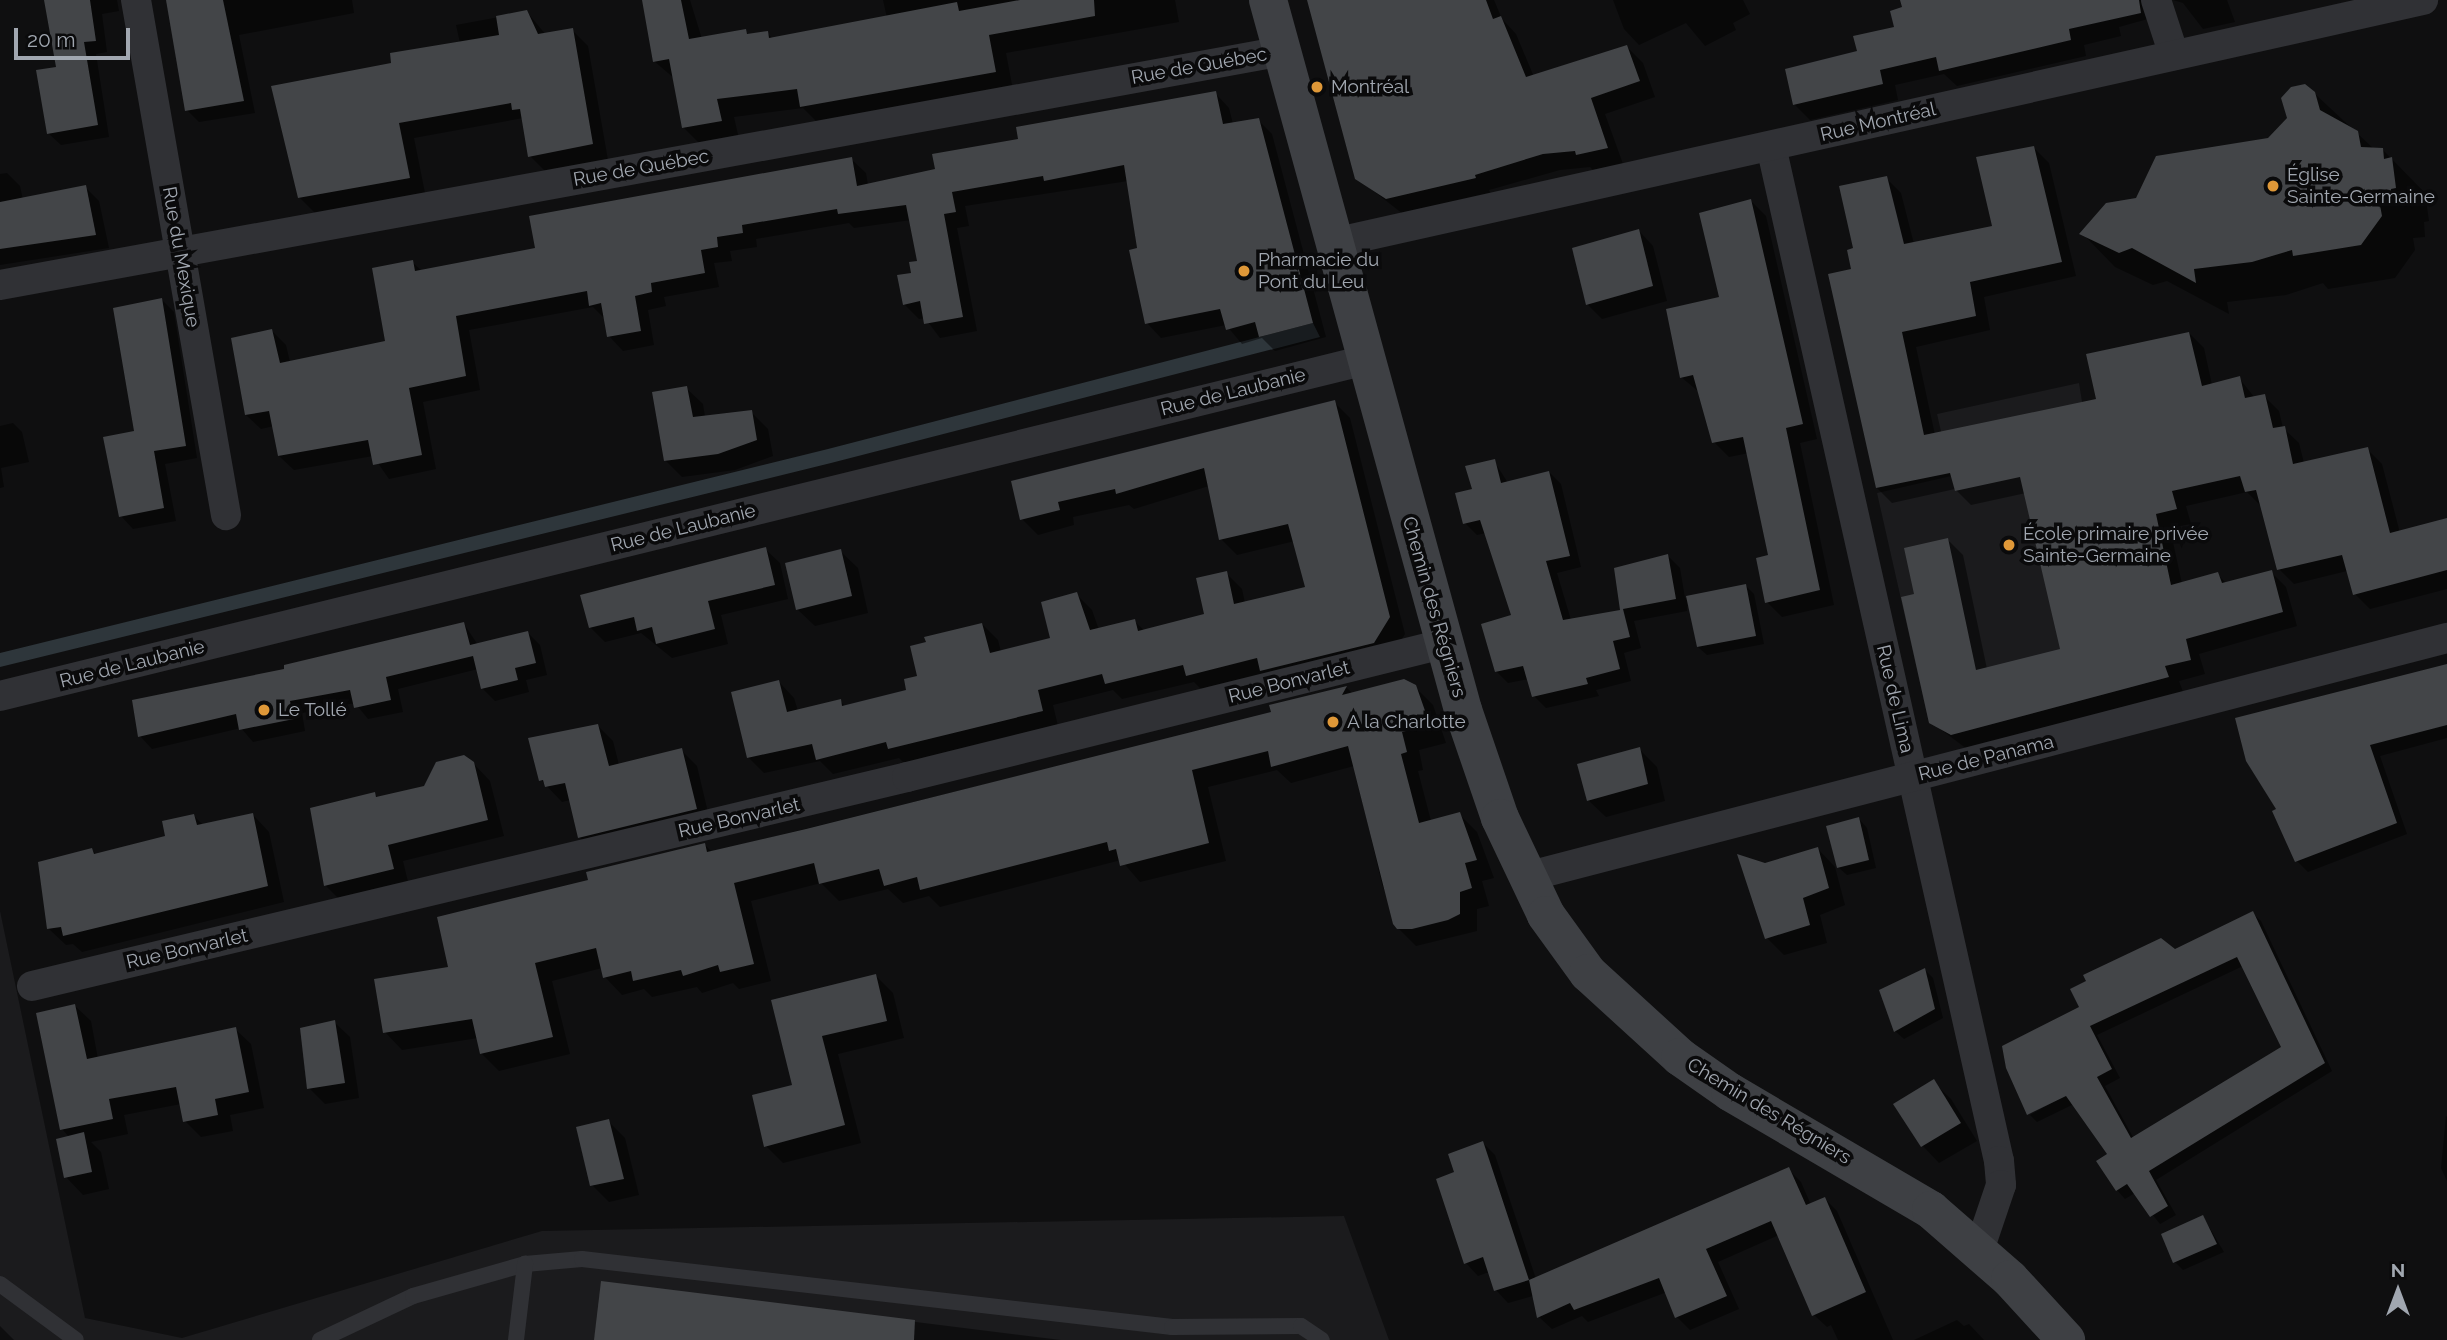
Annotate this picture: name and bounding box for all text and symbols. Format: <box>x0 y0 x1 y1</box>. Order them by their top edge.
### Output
scale bar <box>18 14 133 58</box>
text: 20 m <box>27 27 75 52</box>
street label: Rue de Québec <box>1129 43 1269 89</box>
place label: Montréal <box>1331 76 1409 98</box>
marker: Montréal <box>1309 79 1325 95</box>
street label: Rue Montréal <box>1818 98 1938 146</box>
street label: Rue de Québec <box>571 145 711 191</box>
place label: Église Sainte-Germaine <box>2287 164 2435 208</box>
marker: Église Sainte-Germaine <box>2265 178 2281 194</box>
street label: Rue du Mexique <box>157 185 205 329</box>
place label: Pharmacie du Pont du Leu <box>1258 249 1379 293</box>
marker: Pharmacie du Pont du Leu <box>1236 263 1252 279</box>
street label: Rue de Laubanie <box>1158 363 1308 421</box>
street label: Rue de Laubanie <box>608 499 758 557</box>
street label: Chemin des Régniers <box>1397 514 1471 700</box>
place label: École primaire privée Sainte-Germaine <box>2023 523 2209 567</box>
marker: École primaire privée Sainte-Germaine <box>2001 537 2017 553</box>
street label: Rue de Laubanie <box>57 635 207 693</box>
street label: Rue de Lima <box>1871 643 1919 755</box>
street label: Rue Bonvarlet <box>1226 656 1352 708</box>
place label: Le Tollé <box>278 699 347 721</box>
marker: Le Tollé <box>256 702 272 718</box>
place label: A la Charlotte <box>1347 711 1466 733</box>
marker: A la Charlotte <box>1325 714 1341 730</box>
street label: Rue de Panama <box>1916 730 2056 786</box>
street label: Rue Bonvarlet <box>676 793 802 843</box>
street label: Rue Bonvarlet <box>124 924 250 974</box>
street label: Chemin des Régniers <box>1683 1053 1855 1169</box>
north arrow <box>2363 1256 2433 1326</box>
text: N <box>2391 1259 2405 1281</box>

